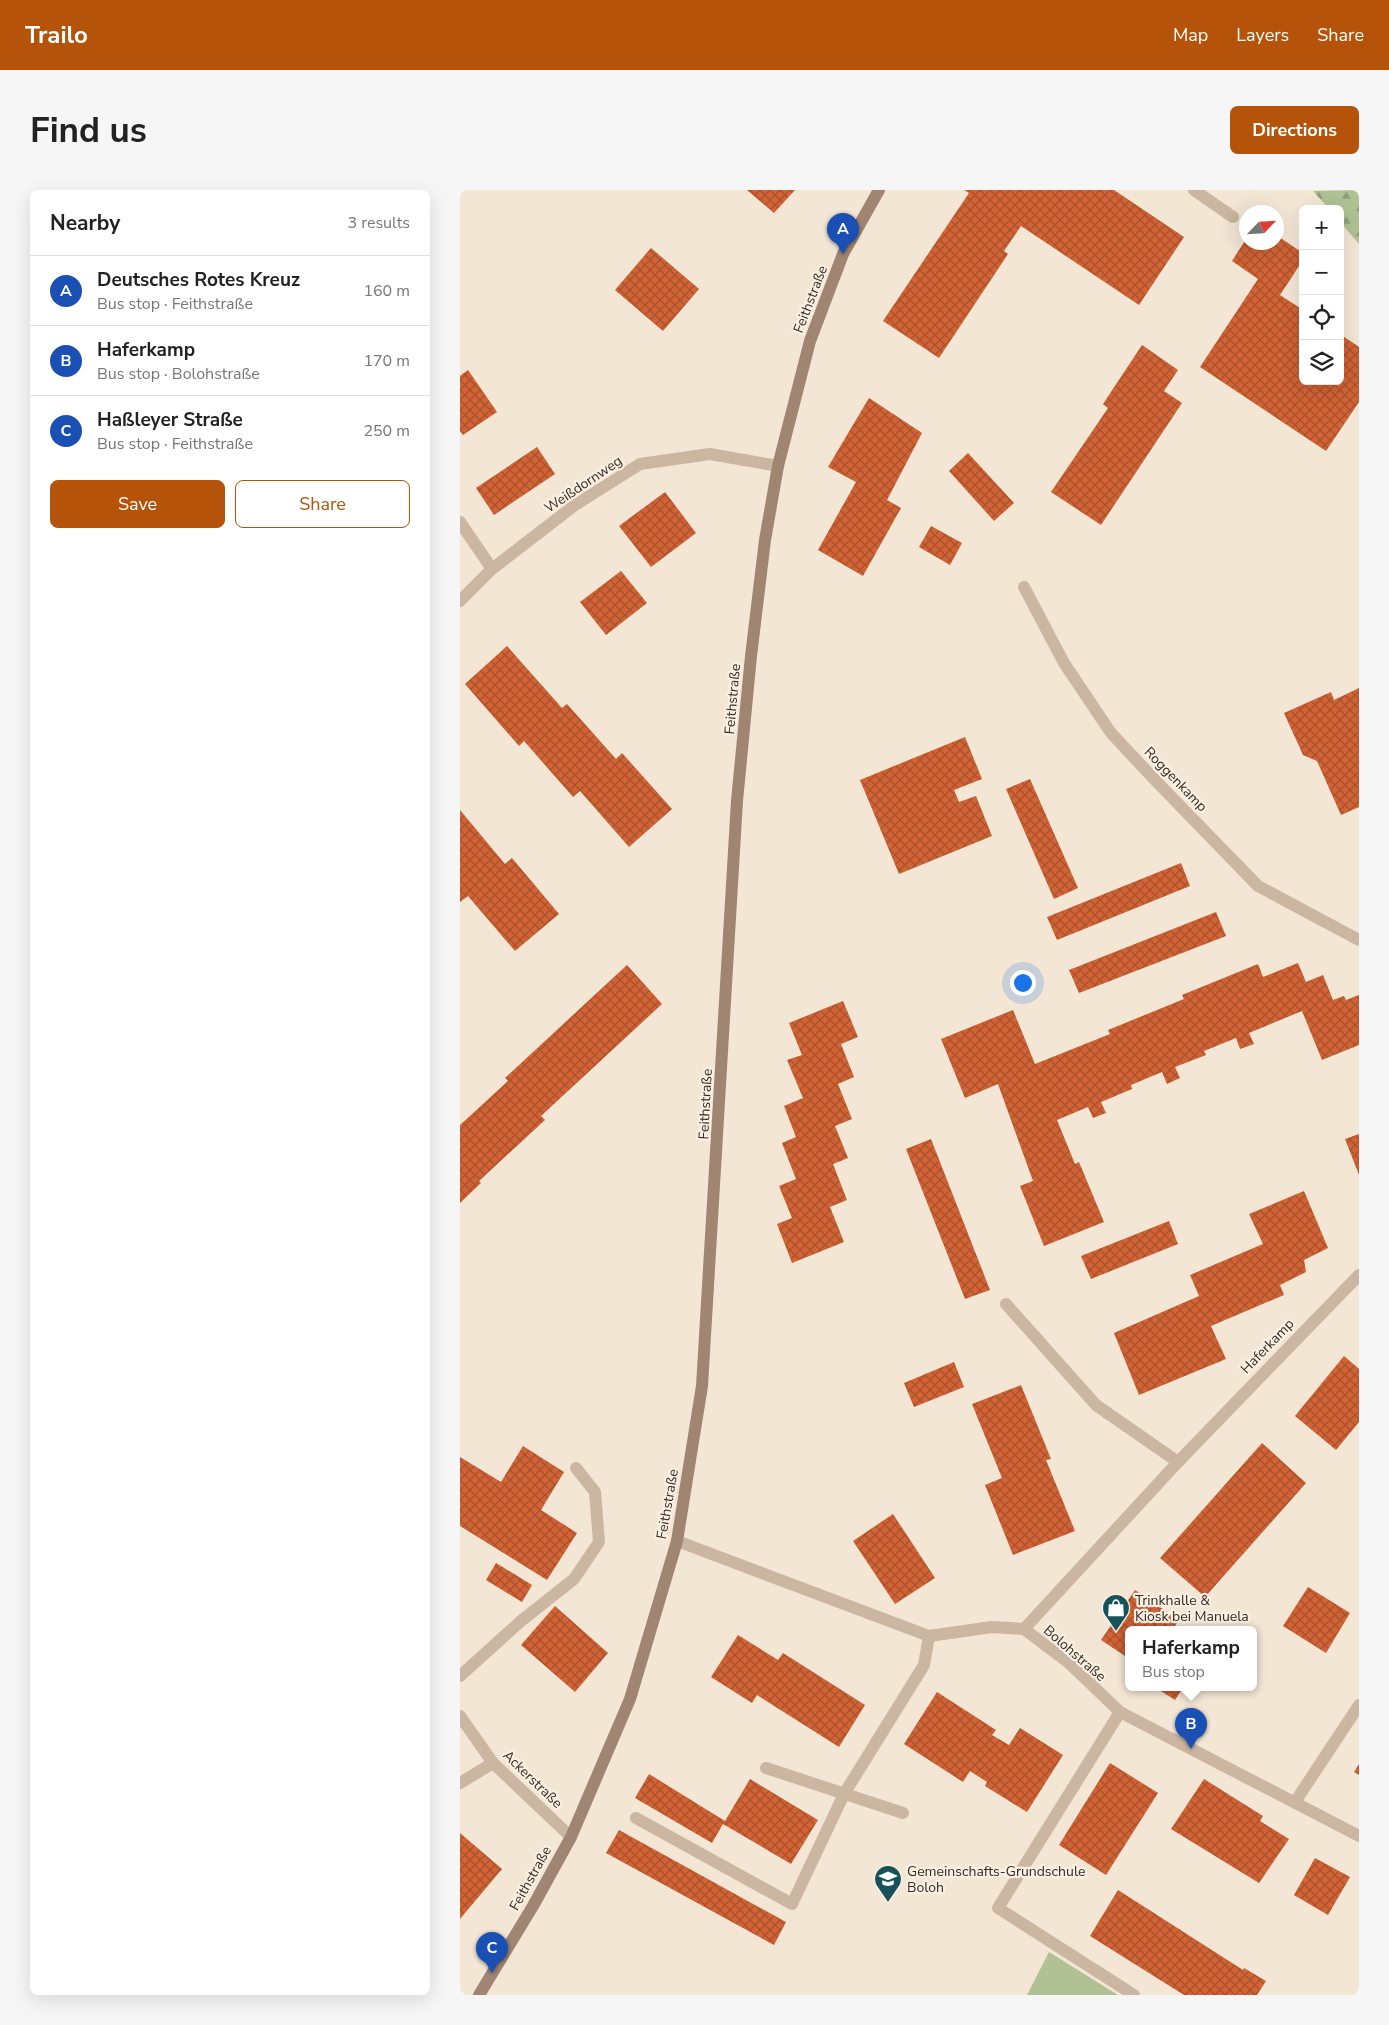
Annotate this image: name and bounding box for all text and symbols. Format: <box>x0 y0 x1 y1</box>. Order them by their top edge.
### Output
text: Trailo <box>25 19 88 51</box>
text: Map <box>1173 23 1208 47</box>
text: Layers <box>1236 23 1289 47</box>
text: Share <box>1317 23 1364 47</box>
button: Directions <box>1230 106 1359 154</box>
text: Find us <box>30 107 147 154</box>
north arrow <box>1239 205 1284 250</box>
map controls <box>1299 205 1344 385</box>
button: + <box>1299 205 1344 250</box>
text: Nearby <box>50 209 120 237</box>
text: 3 results <box>348 212 410 234</box>
pin: A <box>827 213 859 254</box>
button: − <box>1299 250 1344 295</box>
street label: Feithstraße <box>789 263 832 336</box>
text: Deutsches Rotes Kreuz <box>97 267 300 293</box>
text: A <box>60 280 72 302</box>
text: 160 m <box>363 280 410 302</box>
text: Bus stop · Feithstraße <box>97 293 253 315</box>
button: locate <box>1299 295 1344 340</box>
text: Haferkamp <box>97 337 195 363</box>
button: layers <box>1299 340 1344 385</box>
text: B <box>60 350 72 372</box>
text: 170 m <box>363 350 410 372</box>
text: Bus stop · Bolohstraße <box>97 363 260 385</box>
text: Haßleyer Straße <box>97 407 243 433</box>
text: C <box>61 420 71 442</box>
text: 250 m <box>363 420 410 442</box>
text: Bus stop · Feithstraße <box>97 433 253 455</box>
street label: Weißdornweg <box>541 451 626 517</box>
button: Save <box>50 480 225 528</box>
button: Share <box>235 480 410 528</box>
street label: Feithstraße <box>720 663 745 735</box>
street label: Roggenkamp <box>1140 743 1211 816</box>
your location <box>1010 970 1036 996</box>
street label: Feithstraße <box>694 1068 717 1140</box>
street label: Haferkamp <box>1236 1315 1298 1378</box>
street label: Feithstraße <box>652 1468 683 1541</box>
place label: Trinkhalle & Kiosk bei Manuela <box>1135 1591 1249 1626</box>
shop icon: Trinkhalle & Kiosk bei Manuela <box>1101 1593 1131 1632</box>
street label: Bolohstraße <box>1039 1621 1110 1686</box>
popup <box>1125 1626 1257 1691</box>
text: Haferkamp <box>1142 1635 1240 1661</box>
text: Bus stop <box>1142 1661 1205 1683</box>
pin: B <box>1175 1708 1207 1749</box>
street label: Ackerstraße <box>499 1746 567 1813</box>
street label: Feithstraße <box>505 1843 556 1914</box>
place label: Gemeinschafts-Grundschule Boloh <box>907 1862 1085 1897</box>
school or university icon: Gemeinschafts-Grundschule Boloh <box>873 1864 903 1903</box>
pin: C <box>476 1932 508 1973</box>

